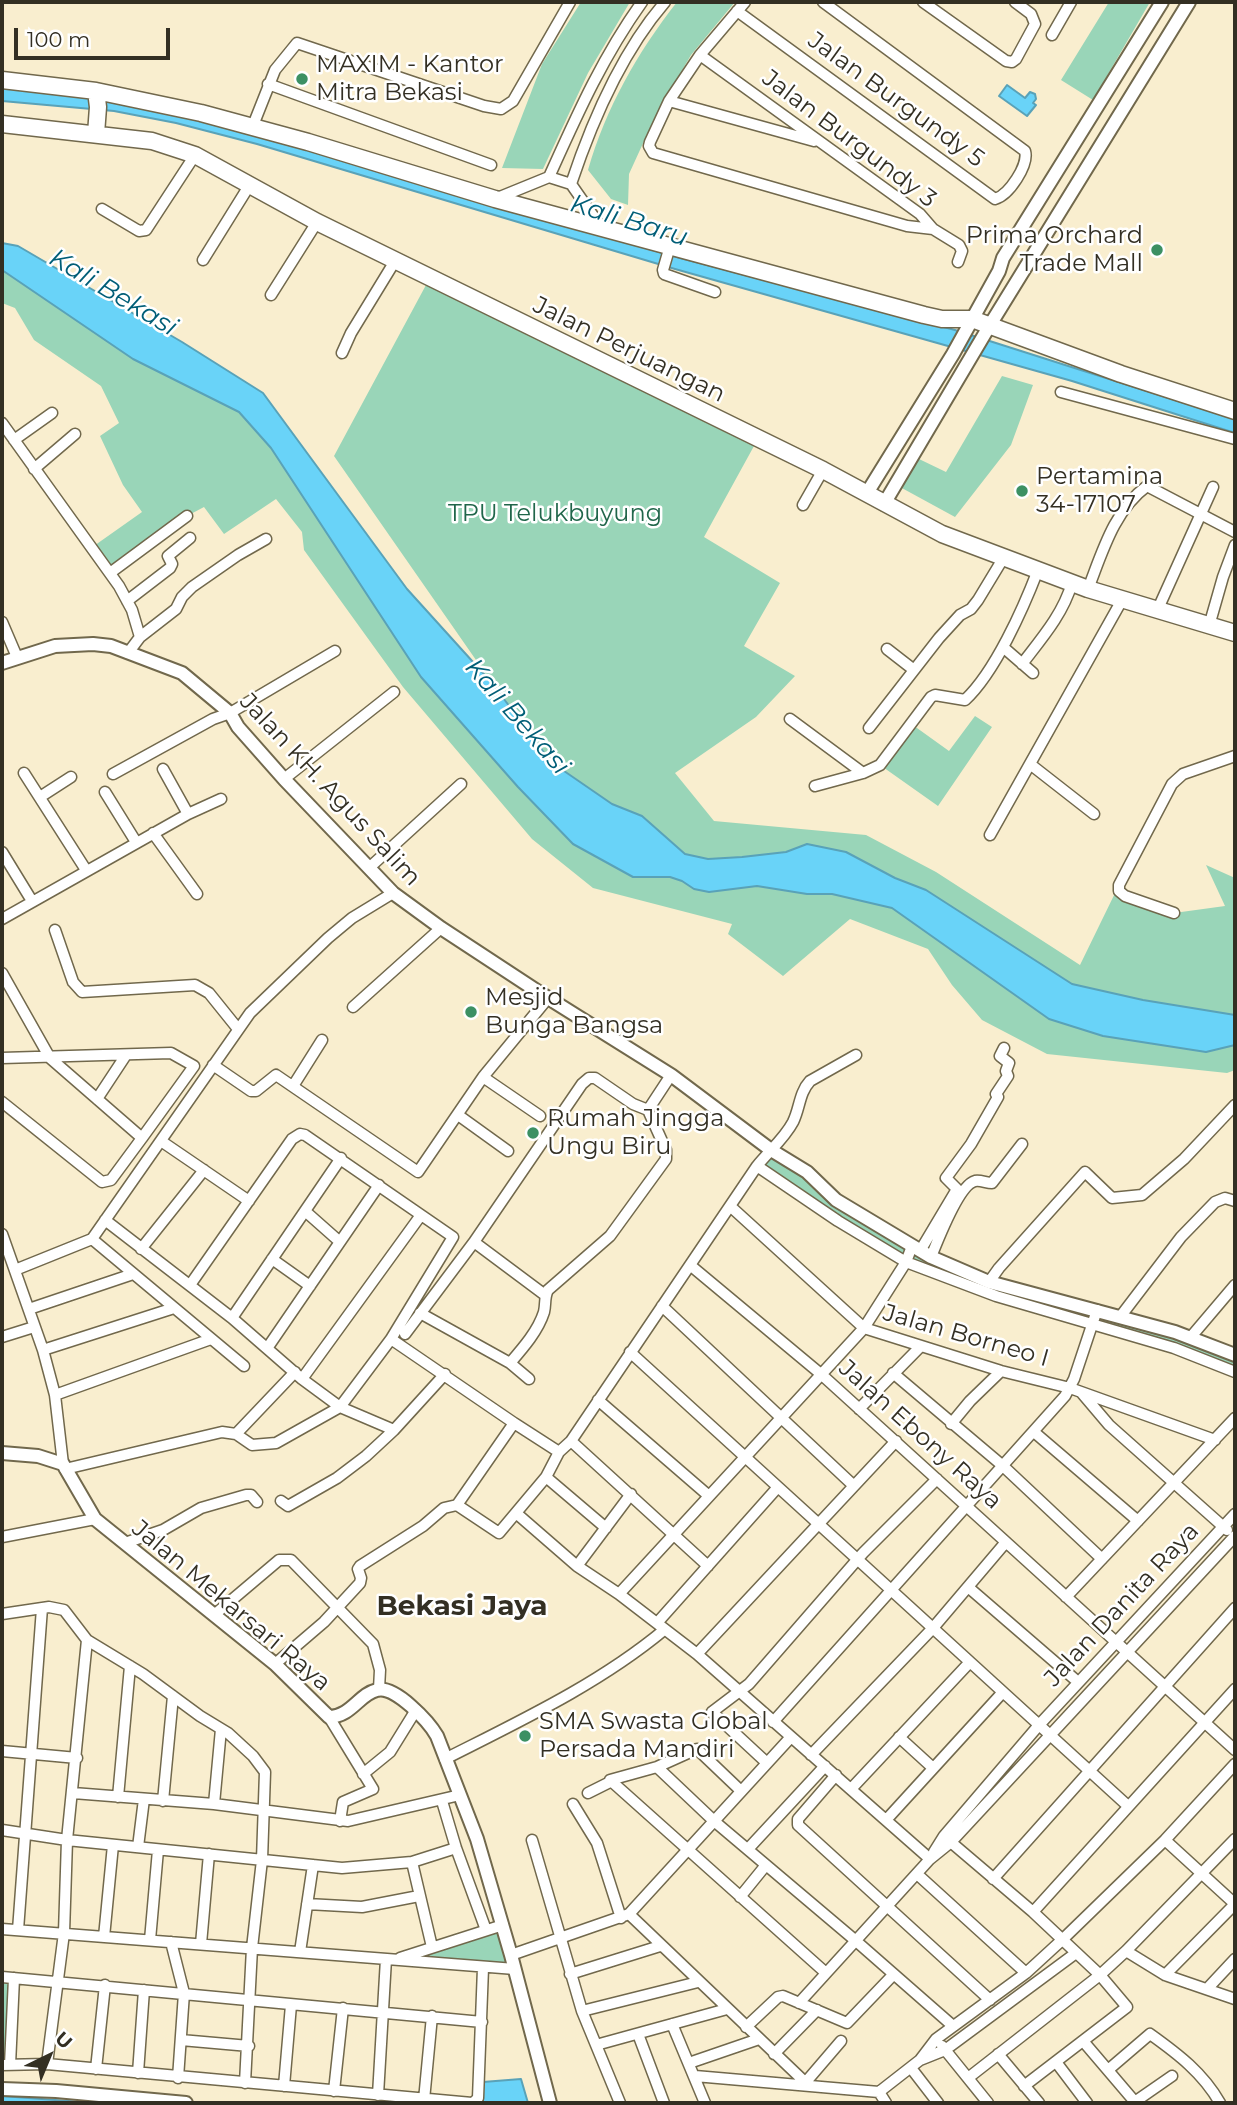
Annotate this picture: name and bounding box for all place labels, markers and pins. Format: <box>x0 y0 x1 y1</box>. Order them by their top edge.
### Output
place label: MAXIM - Kantor Mitra Bekasi <box>316 51 504 107</box>
marker: MAXIM - Kantor Mitra Bekasi <box>294 71 310 87</box>
place label: Prima Orchard Trade Mall <box>966 222 1143 278</box>
marker: Prima Orchard Trade Mall <box>1149 242 1165 258</box>
place label: Pertamina 34-17107 <box>1036 463 1163 519</box>
marker: Pertamina 34-17107 <box>1014 483 1030 499</box>
place label: Mesjid Bunga Bangsa <box>485 984 663 1040</box>
marker: Mesjid Bunga Bangsa <box>463 1004 479 1020</box>
place label: Rumah Jingga Ungu Biru <box>547 1105 724 1161</box>
marker: Rumah Jingga Ungu Biru <box>525 1125 541 1141</box>
place label: SMA Swasta Global Persada Mandiri <box>539 1708 768 1764</box>
marker: SMA Swasta Global Persada Mandiri <box>517 1728 533 1744</box>

